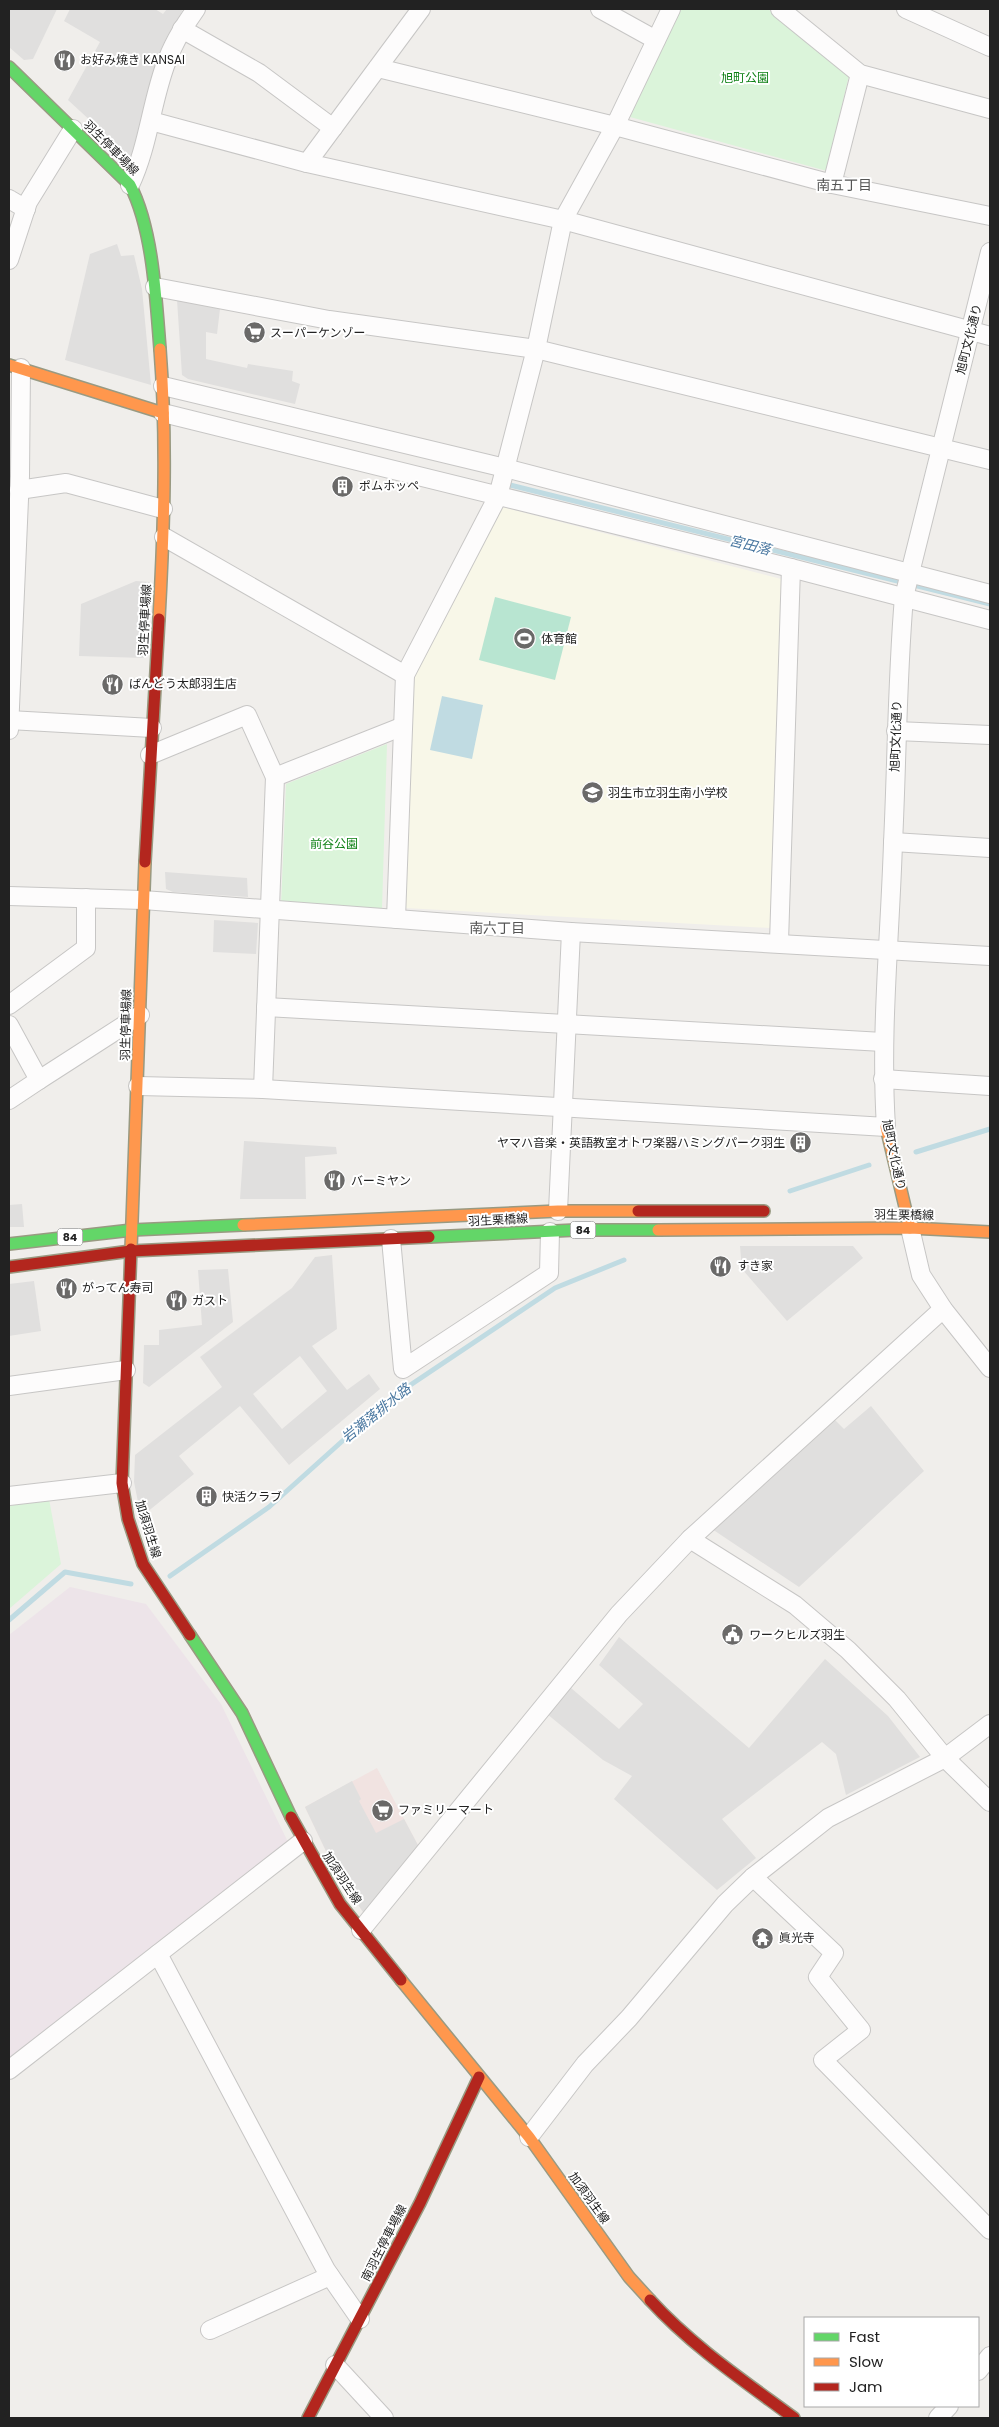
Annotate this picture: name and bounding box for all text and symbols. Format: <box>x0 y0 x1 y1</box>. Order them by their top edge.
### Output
restaurant icon: お好み焼き KANSAI <box>52 48 76 72</box>
place label: お好み焼き KANSAI <box>80 51 185 68</box>
park label: 旭町公園 <box>721 69 769 86</box>
street label: 羽生停車場線 <box>80 116 143 179</box>
district label: 南五丁目 <box>816 175 872 195</box>
street label: 旭町文化通り <box>952 302 985 376</box>
supermarket icon: スーパーケンゾー <box>242 321 266 345</box>
place label: スーパーケンゾー <box>270 324 366 341</box>
building icon: ポムホッペ <box>331 474 355 498</box>
place label: ポムホッペ <box>359 477 419 494</box>
water label: 宮田落 <box>727 530 775 560</box>
street label: 羽生停車場線 <box>134 584 155 656</box>
sports icon: 体育館 <box>513 627 537 651</box>
place label: 体育館 <box>541 630 577 647</box>
restaurant icon: ばんどう太郎羽生店 <box>101 672 125 696</box>
place label: ばんどう太郎羽生店 <box>129 675 237 692</box>
street label: 旭町文化通り <box>886 700 905 772</box>
school or university icon: 羽生市立羽生南小学校 <box>580 781 604 805</box>
place label: 羽生市立羽生南小学校 <box>608 784 728 801</box>
park label: 前谷公園 <box>310 835 358 852</box>
district label: 南六丁目 <box>469 918 525 938</box>
street label: 羽生停車場線 <box>116 989 135 1061</box>
street label: 旭町文化通り <box>879 1118 910 1192</box>
building icon: ヤマハ音楽・英語教室オトワ楽器ハミングパーク羽生 <box>789 1131 813 1155</box>
place label: ヤマハ音楽・英語教室オトワ楽器ハミングパーク羽生 <box>497 1134 785 1151</box>
restaurant icon: バーミヤン <box>323 1169 347 1193</box>
place label: バーミヤン <box>351 1172 411 1189</box>
street label: 羽生栗橋線 <box>874 1205 934 1224</box>
street label: 羽生栗橋線 <box>468 1209 528 1230</box>
road number: 84 <box>570 1222 596 1238</box>
road number: 84 <box>58 1228 82 1246</box>
restaurant icon: すき家 <box>709 1254 733 1278</box>
place label: すき家 <box>737 1257 773 1274</box>
restaurant icon: がってん寿司 <box>54 1276 78 1300</box>
place label: がってん寿司 <box>82 1279 153 1296</box>
restaurant icon: ガスト <box>164 1289 188 1313</box>
place label: ガスト <box>192 1292 228 1309</box>
water label: 岩瀬落排水路 <box>337 1378 416 1447</box>
building icon: 快活クラブ <box>194 1485 218 1509</box>
place label: 快活クラブ <box>222 1488 282 1505</box>
street label: 加須羽生線 <box>132 1498 165 1560</box>
public building icon: ワークヒルズ羽生 <box>721 1623 745 1647</box>
place label: ワークヒルズ羽生 <box>749 1626 845 1643</box>
supermarket icon: ファミリーマート <box>370 1798 394 1822</box>
place label: ファミリーマート <box>398 1801 494 1818</box>
street label: 加須羽生線 <box>319 1848 366 1908</box>
temple icon: 眞光寺 <box>751 1926 775 1950</box>
place label: 眞光寺 <box>779 1929 815 1946</box>
street label: 加須羽生線 <box>565 2168 614 2227</box>
street label: 南羽生停車場線 <box>357 2201 410 2284</box>
legend <box>804 2317 979 2407</box>
text: Fast <box>849 2326 880 2347</box>
text: Slow <box>849 2351 884 2372</box>
text: Jam <box>849 2376 883 2397</box>

